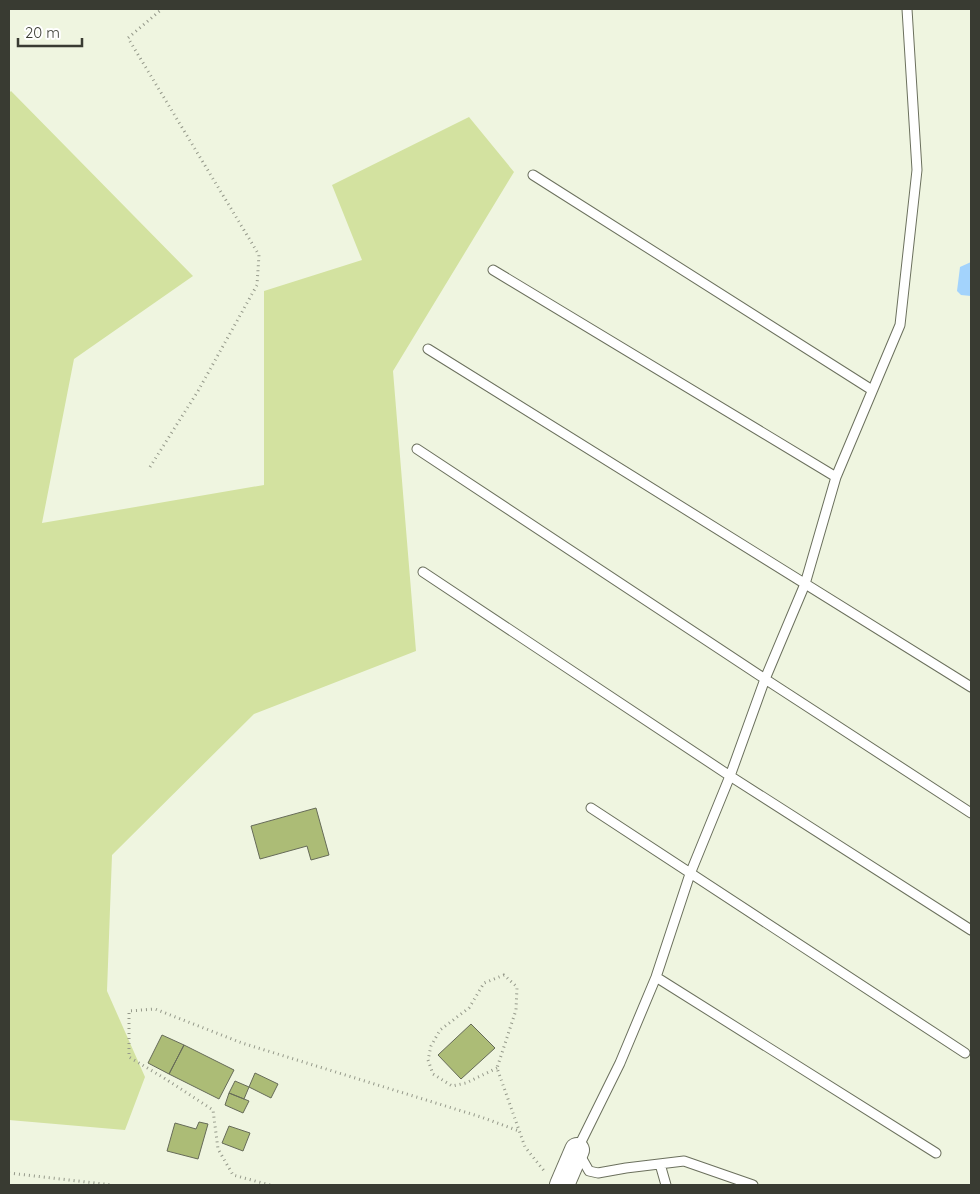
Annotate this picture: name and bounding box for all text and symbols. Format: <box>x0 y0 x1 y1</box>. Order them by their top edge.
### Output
scale bar <box>18 15 81 47</box>
text: 20 m <box>25 23 60 42</box>

